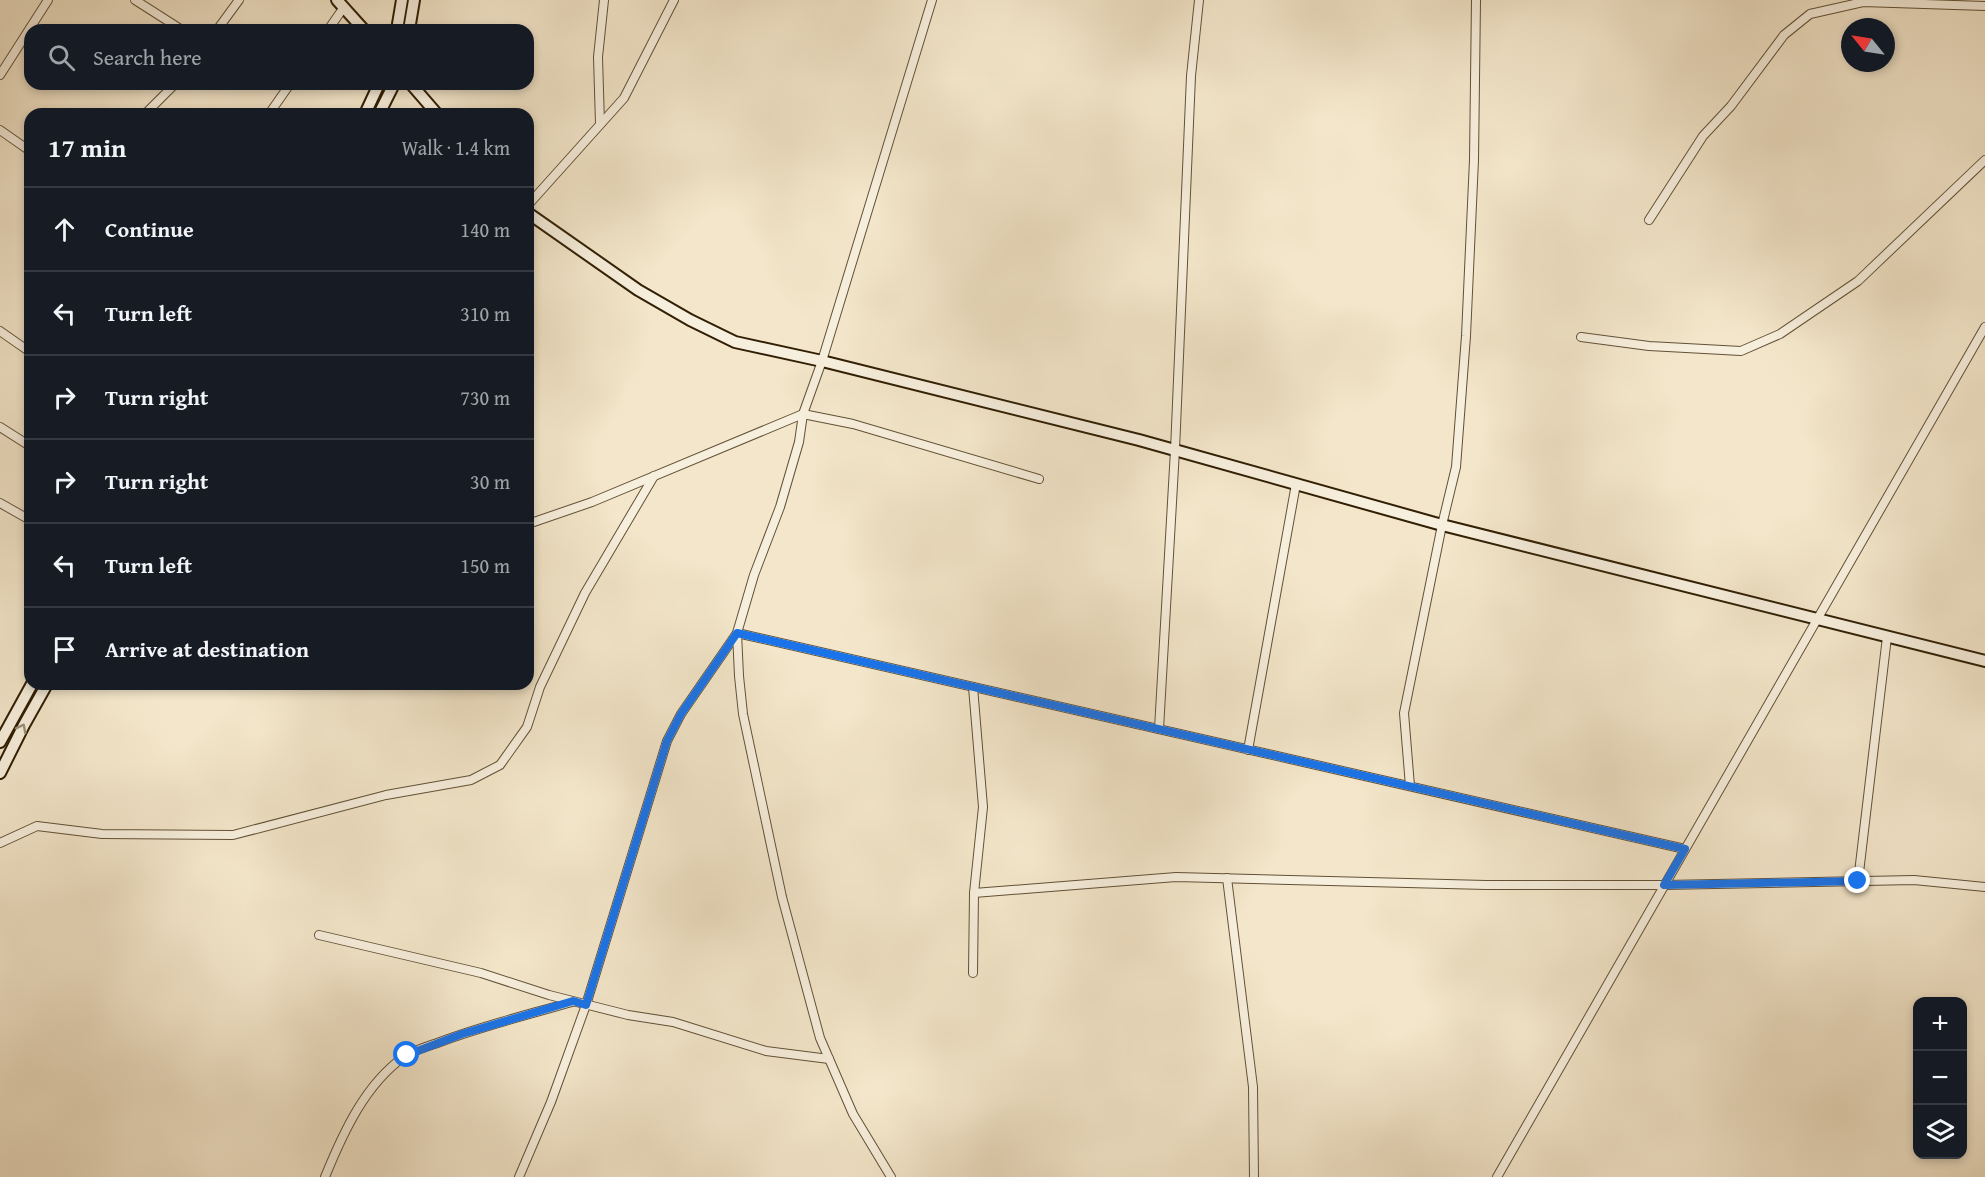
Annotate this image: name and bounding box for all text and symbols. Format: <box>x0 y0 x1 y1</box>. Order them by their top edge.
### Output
north arrow <box>1841 18 1895 72</box>
search box <box>24 24 534 90</box>
icon: search <box>45 41 78 74</box>
text: Search here <box>93 41 202 73</box>
text: 17 min <box>48 128 126 167</box>
text: Walk · 1.4 km <box>401 133 510 162</box>
icon: ahead <box>48 213 81 246</box>
text: Continue <box>105 213 194 245</box>
text: 140 m <box>460 215 510 244</box>
icon: left <box>48 297 81 330</box>
text: Turn left <box>105 297 192 329</box>
text: 310 m <box>460 299 510 328</box>
icon: right <box>48 381 81 414</box>
text: Turn right <box>105 381 208 413</box>
text: 730 m <box>460 383 510 412</box>
icon: right <box>48 465 81 498</box>
text: Turn right <box>105 465 208 497</box>
text: 30 m <box>470 467 510 496</box>
icon: left <box>48 549 81 582</box>
text: Turn left <box>105 549 192 581</box>
text: 150 m <box>460 551 510 580</box>
icon: arrive <box>48 633 81 666</box>
text: Arrive at destination <box>105 633 309 665</box>
one-way arrow <box>15 723 27 734</box>
route end <box>1844 867 1870 893</box>
map controls <box>1913 997 1967 1159</box>
button: + <box>1913 997 1967 1051</box>
route start <box>393 1041 419 1067</box>
button: − <box>1913 1051 1967 1105</box>
button: layers <box>1913 1105 1967 1159</box>

